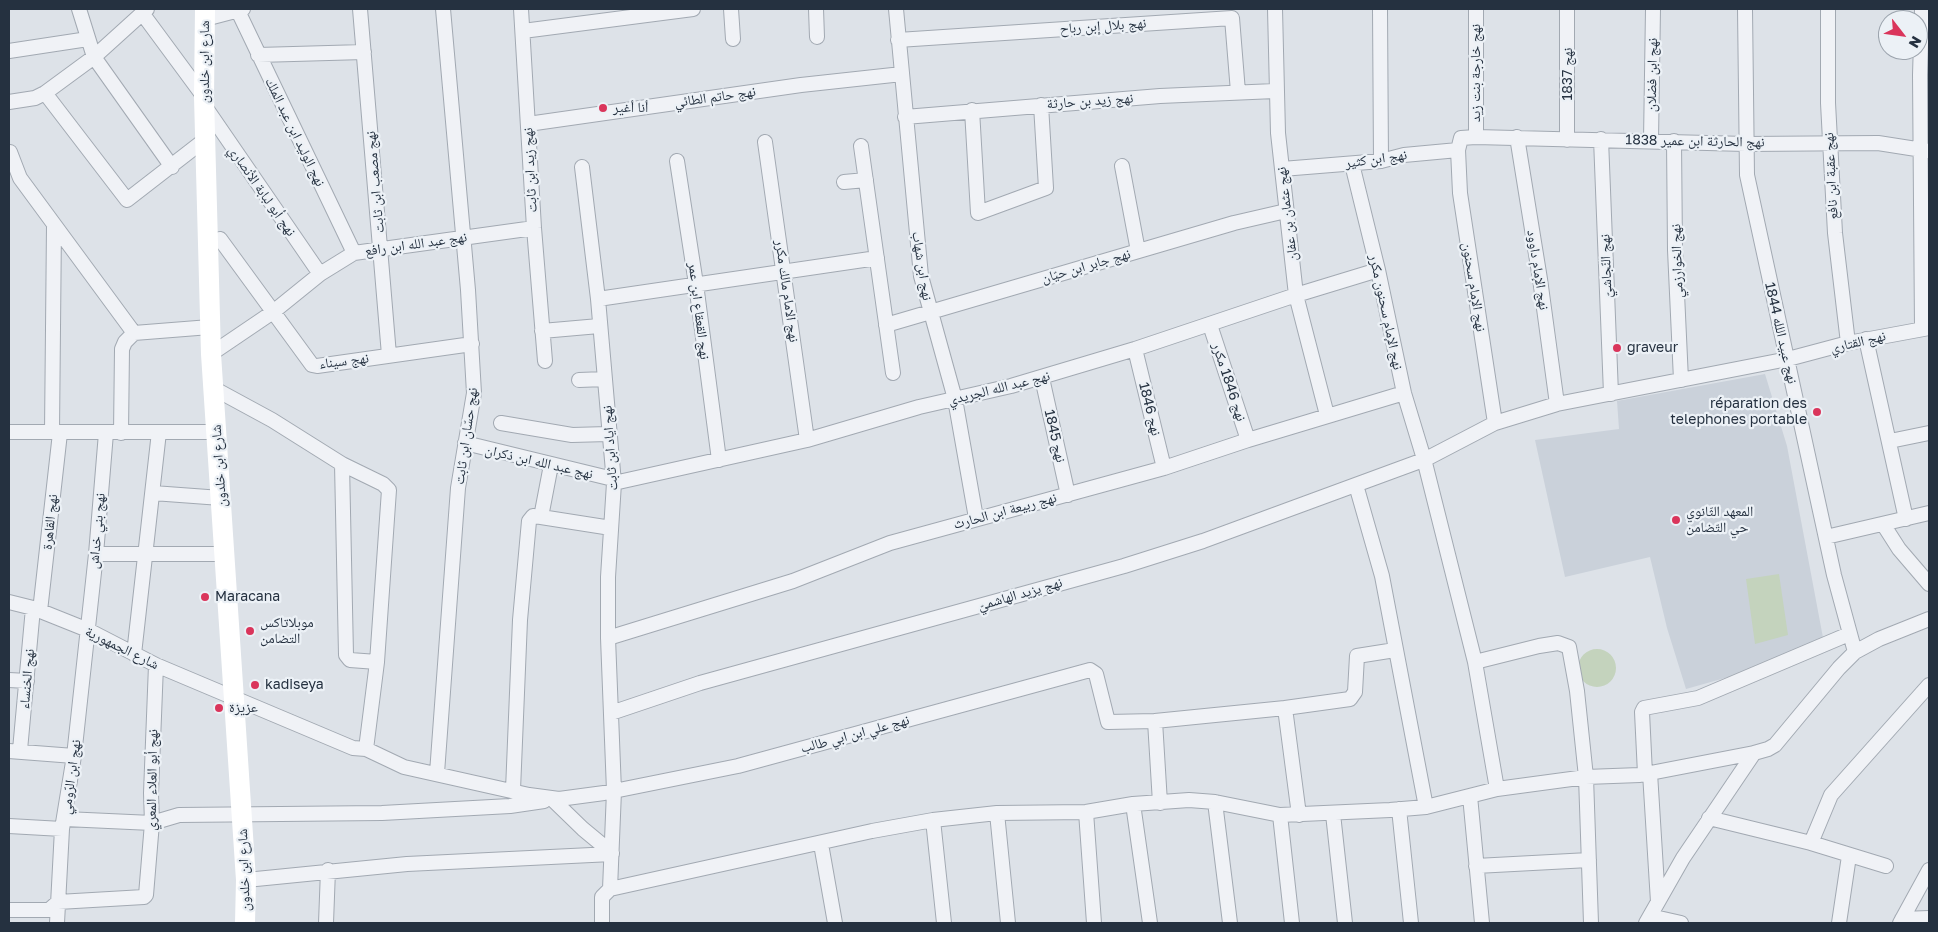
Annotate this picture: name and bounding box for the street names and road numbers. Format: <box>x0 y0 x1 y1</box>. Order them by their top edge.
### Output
street label: نهج بلال إبن رباح <box>1059 15 1147 37</box>
street label: شارع ابن خلدون <box>197 21 213 103</box>
street label: نهج خارجة بنت زيد <box>1468 24 1484 122</box>
street label: نهج ابن فضلان <box>1643 38 1661 112</box>
street label: نهج 1837 <box>1560 48 1576 100</box>
street label: نهج الوليد ابن عبد الملك <box>261 75 329 189</box>
street label: نهج حاتم الطائي <box>673 83 757 111</box>
street label: نهج زيد بن حارثة <box>1046 90 1134 112</box>
street label: نهج زيد ابن ثابت <box>519 127 541 213</box>
street label: نهج مصعب ابن ثابت <box>362 130 388 234</box>
street label: نهج الحارثة ابن عمير 1838 <box>1625 131 1765 151</box>
street label: نهج عقبة ابن نافع <box>1820 132 1842 220</box>
street label: نهج أبو لبابة الأنصاري <box>225 143 299 239</box>
street label: نهج ابن كثير <box>1344 146 1408 172</box>
street label: نهج عثمان بن عفان <box>1273 166 1301 262</box>
street label: نهج الخوارزمي <box>1667 224 1687 298</box>
street label: نهج عبد الله ابن رافع <box>364 229 468 259</box>
street label: نهج الإمام داوود <box>1523 229 1553 311</box>
street label: نهج ابن شهاب <box>908 230 936 302</box>
street label: نهج النّجاشيّ <box>1596 234 1616 298</box>
street label: نهج الامام مالك مكرر <box>771 239 803 343</box>
street label: نهج الإمام سحنون <box>1459 241 1489 333</box>
street label: نهج جابر ابن حيّان <box>1039 245 1133 287</box>
street label: نهج الإمام سحنون مكرر <box>1366 253 1406 371</box>
street label: نهج القعقاع ابن عمر <box>685 261 713 361</box>
street label: نهج عبيد اللله 1844 <box>1761 281 1801 385</box>
street label: نهج القتاري <box>1829 327 1887 357</box>
street label: نهج 1846 مكرر <box>1208 341 1250 423</box>
street label: نهج سيناء <box>318 350 370 372</box>
street label: نهج عبد الله الجريدي <box>946 367 1052 409</box>
street label: نهج 1846 <box>1135 381 1165 437</box>
street label: نهج حسّان ابن ثابت <box>451 386 481 486</box>
street label: نهج اياد ابن ثابت <box>599 405 621 491</box>
street label: نهج 1845 <box>1041 408 1069 464</box>
street label: شارع ابن خلدون <box>208 424 230 508</box>
street label: نهج عبد الله ابن ذكران <box>483 441 595 483</box>
street label: نهج ربيعة ابن الحارث <box>952 489 1058 533</box>
street label: نهج بني خداش <box>85 492 109 570</box>
street label: نهج القاهرة <box>39 493 61 551</box>
street label: نهج يزيد الهاشميّ <box>976 574 1064 614</box>
street label: شارع الجمهورية <box>82 623 162 673</box>
street label: نهج الخنساء <box>16 648 38 710</box>
street label: نهج علي ابن ابي طالب <box>799 711 911 757</box>
street label: نهج أبو العلاء المعري <box>143 729 161 831</box>
street label: نهج ابن الرّومي <box>57 739 85 815</box>
street label: شارع ابن خلدون <box>234 828 254 912</box>

